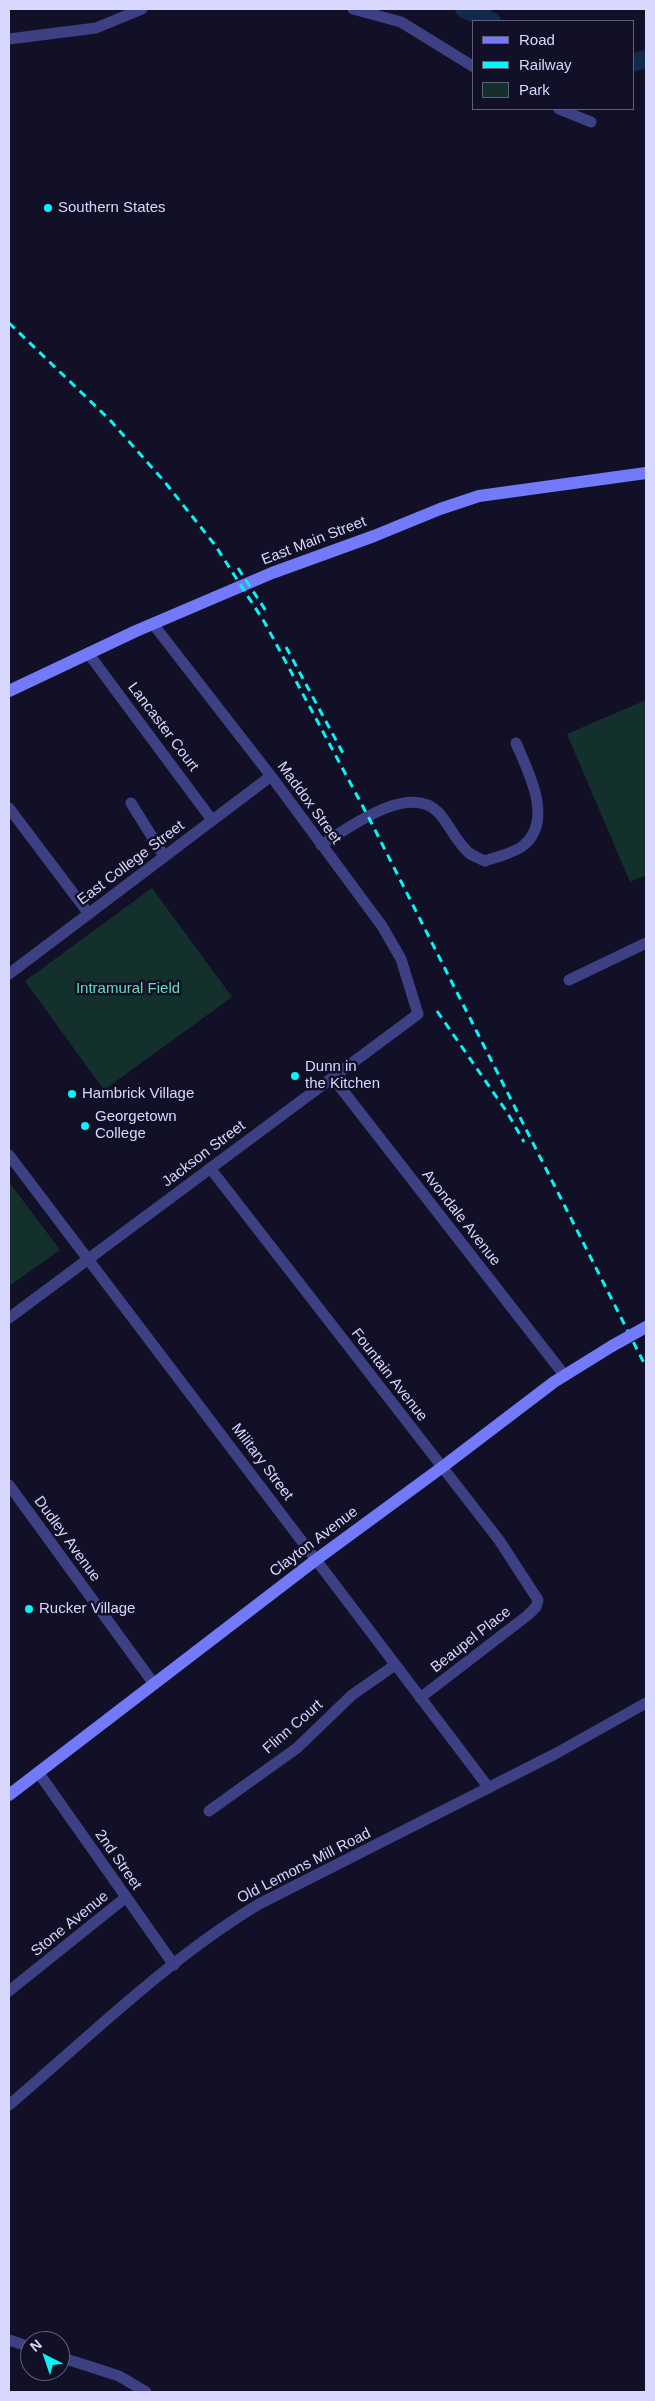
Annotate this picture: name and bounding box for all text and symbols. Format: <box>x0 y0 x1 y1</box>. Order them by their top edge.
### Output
legend <box>472 20 635 110</box>
text: Road <box>519 31 555 48</box>
text: Railway <box>519 56 572 73</box>
text: Park <box>519 81 550 98</box>
place label: Southern States <box>58 199 166 217</box>
marker: Southern States <box>42 202 54 214</box>
street label: East Main Street <box>259 513 369 569</box>
street label: Lancaster Court <box>124 679 202 775</box>
street label: Maddox Street <box>273 758 345 848</box>
street label: East College Street <box>74 817 188 909</box>
park label: Intramural Field <box>76 980 180 998</box>
place label: Dunn in the Kitchen <box>305 1058 380 1093</box>
marker: Dunn in the Kitchen <box>289 1070 301 1082</box>
place label: Hambrick Village <box>82 1085 194 1103</box>
marker: Hambrick Village <box>66 1088 78 1100</box>
place label: Georgetown College <box>95 1108 177 1143</box>
street label: Jackson Street <box>159 1117 249 1191</box>
marker: Georgetown College <box>79 1120 91 1132</box>
street label: Avondale Avenue <box>418 1166 504 1270</box>
street label: Fountain Avenue <box>347 1325 431 1425</box>
street label: Military Street <box>227 1420 297 1504</box>
street label: Dudley Avenue <box>30 1493 104 1585</box>
street label: Clayton Avenue <box>266 1503 362 1581</box>
place label: Rucker Village <box>39 1600 135 1618</box>
marker: Rucker Village <box>23 1603 35 1615</box>
street label: Beaupel Place <box>427 1603 515 1677</box>
street label: Flinn Court <box>259 1696 327 1758</box>
street label: Old Lemons Mill Road <box>234 1824 374 1908</box>
street label: 2nd Street <box>91 1826 145 1894</box>
street label: Stone Avenue <box>28 1887 112 1961</box>
north arrow <box>20 2331 70 2381</box>
text: N <box>27 2336 45 2355</box>

